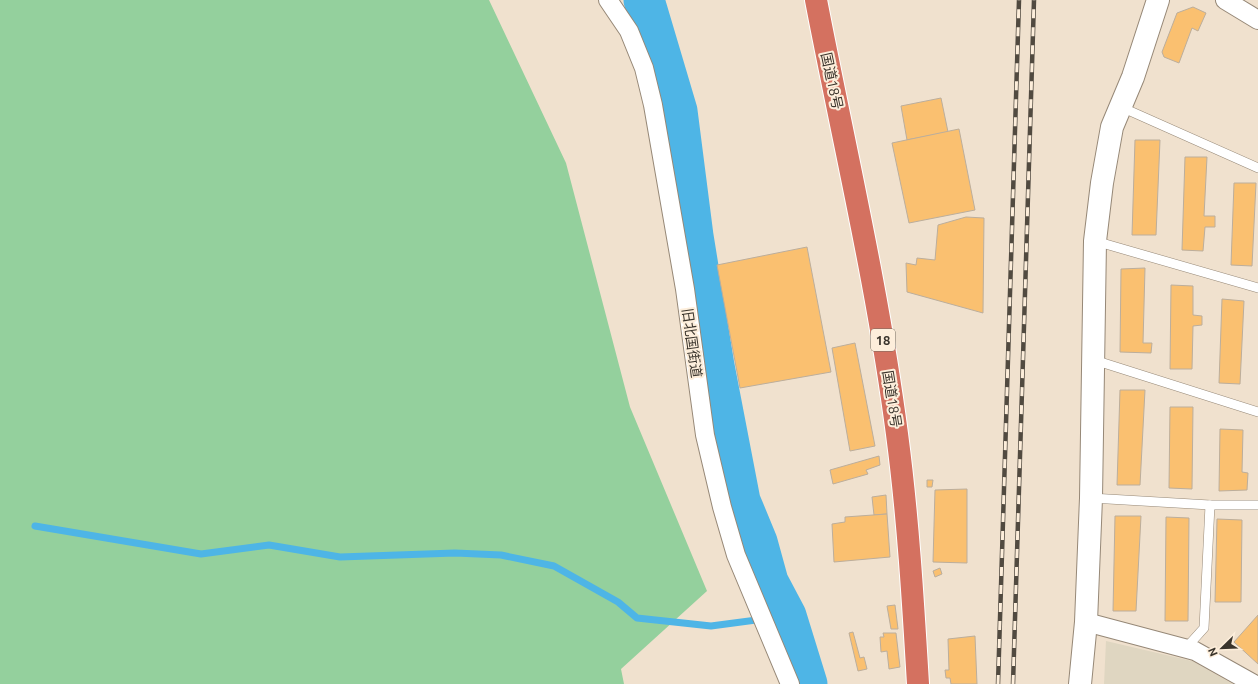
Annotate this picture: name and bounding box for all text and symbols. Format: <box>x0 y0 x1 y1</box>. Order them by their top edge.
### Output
street label: 国道18号 <box>818 51 846 111</box>
street label: 旧北国街道 <box>679 307 705 379</box>
road number: 18 <box>871 329 895 351</box>
street label: 国道18号 <box>880 369 904 429</box>
north arrow <box>1202 628 1242 668</box>
text: N <box>1206 646 1220 658</box>

